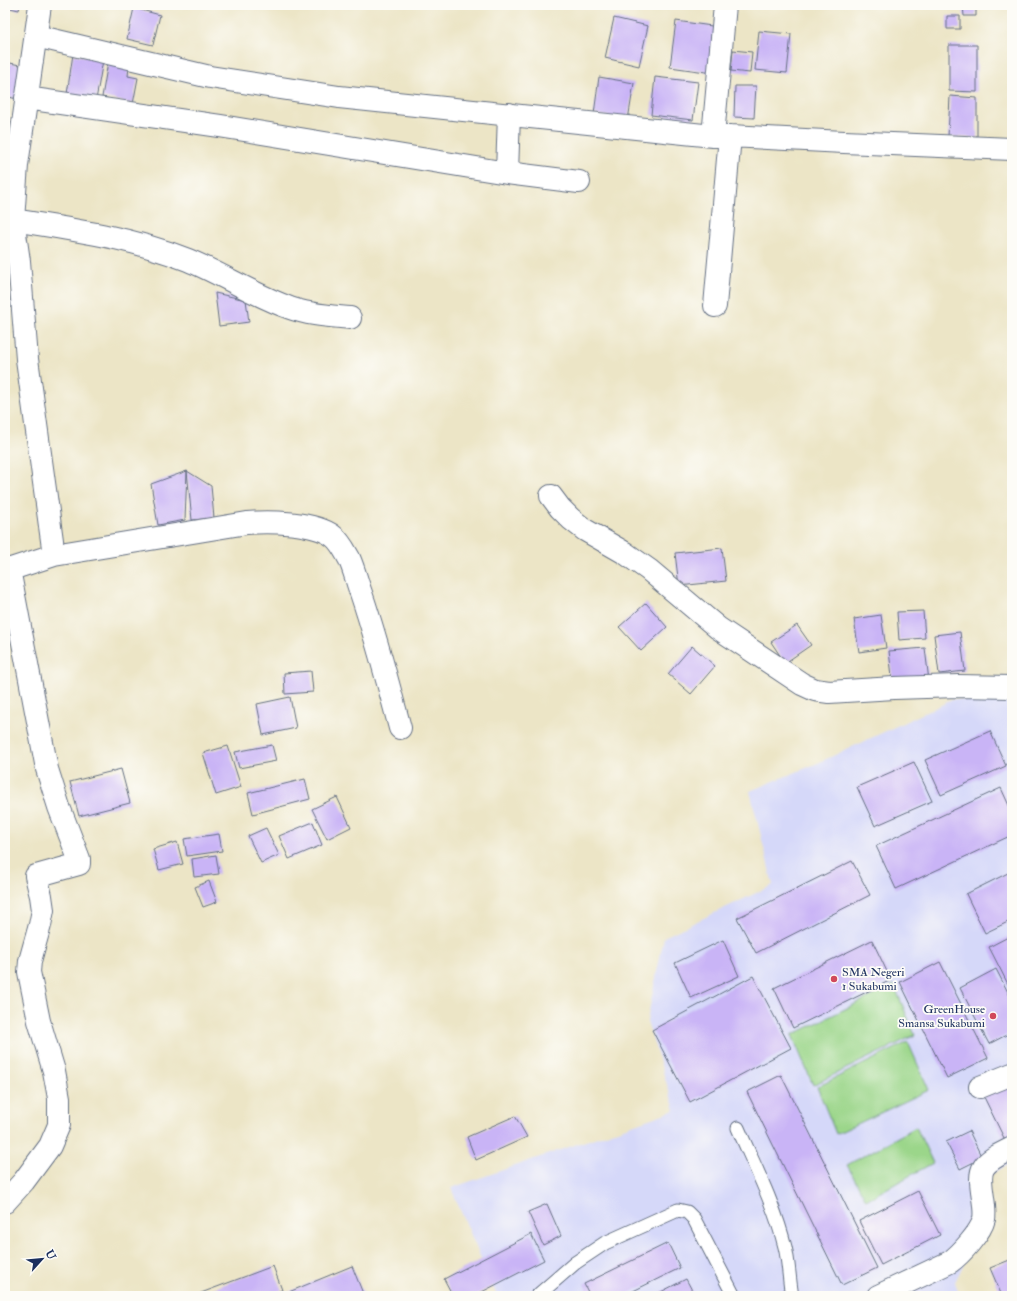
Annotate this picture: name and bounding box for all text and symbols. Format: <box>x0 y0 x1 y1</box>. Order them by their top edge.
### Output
place label: SMA Negeri 1 Sukabumi <box>842 965 905 994</box>
marker: SMA Negeri 1 Sukabumi <box>829 974 839 984</box>
place label: GreenHouse Smansa Sukabumi <box>898 1002 985 1031</box>
marker: GreenHouse Smansa Sukabumi <box>988 1011 998 1021</box>
north arrow <box>22 1239 62 1279</box>
text: U <box>43 1248 59 1262</box>

